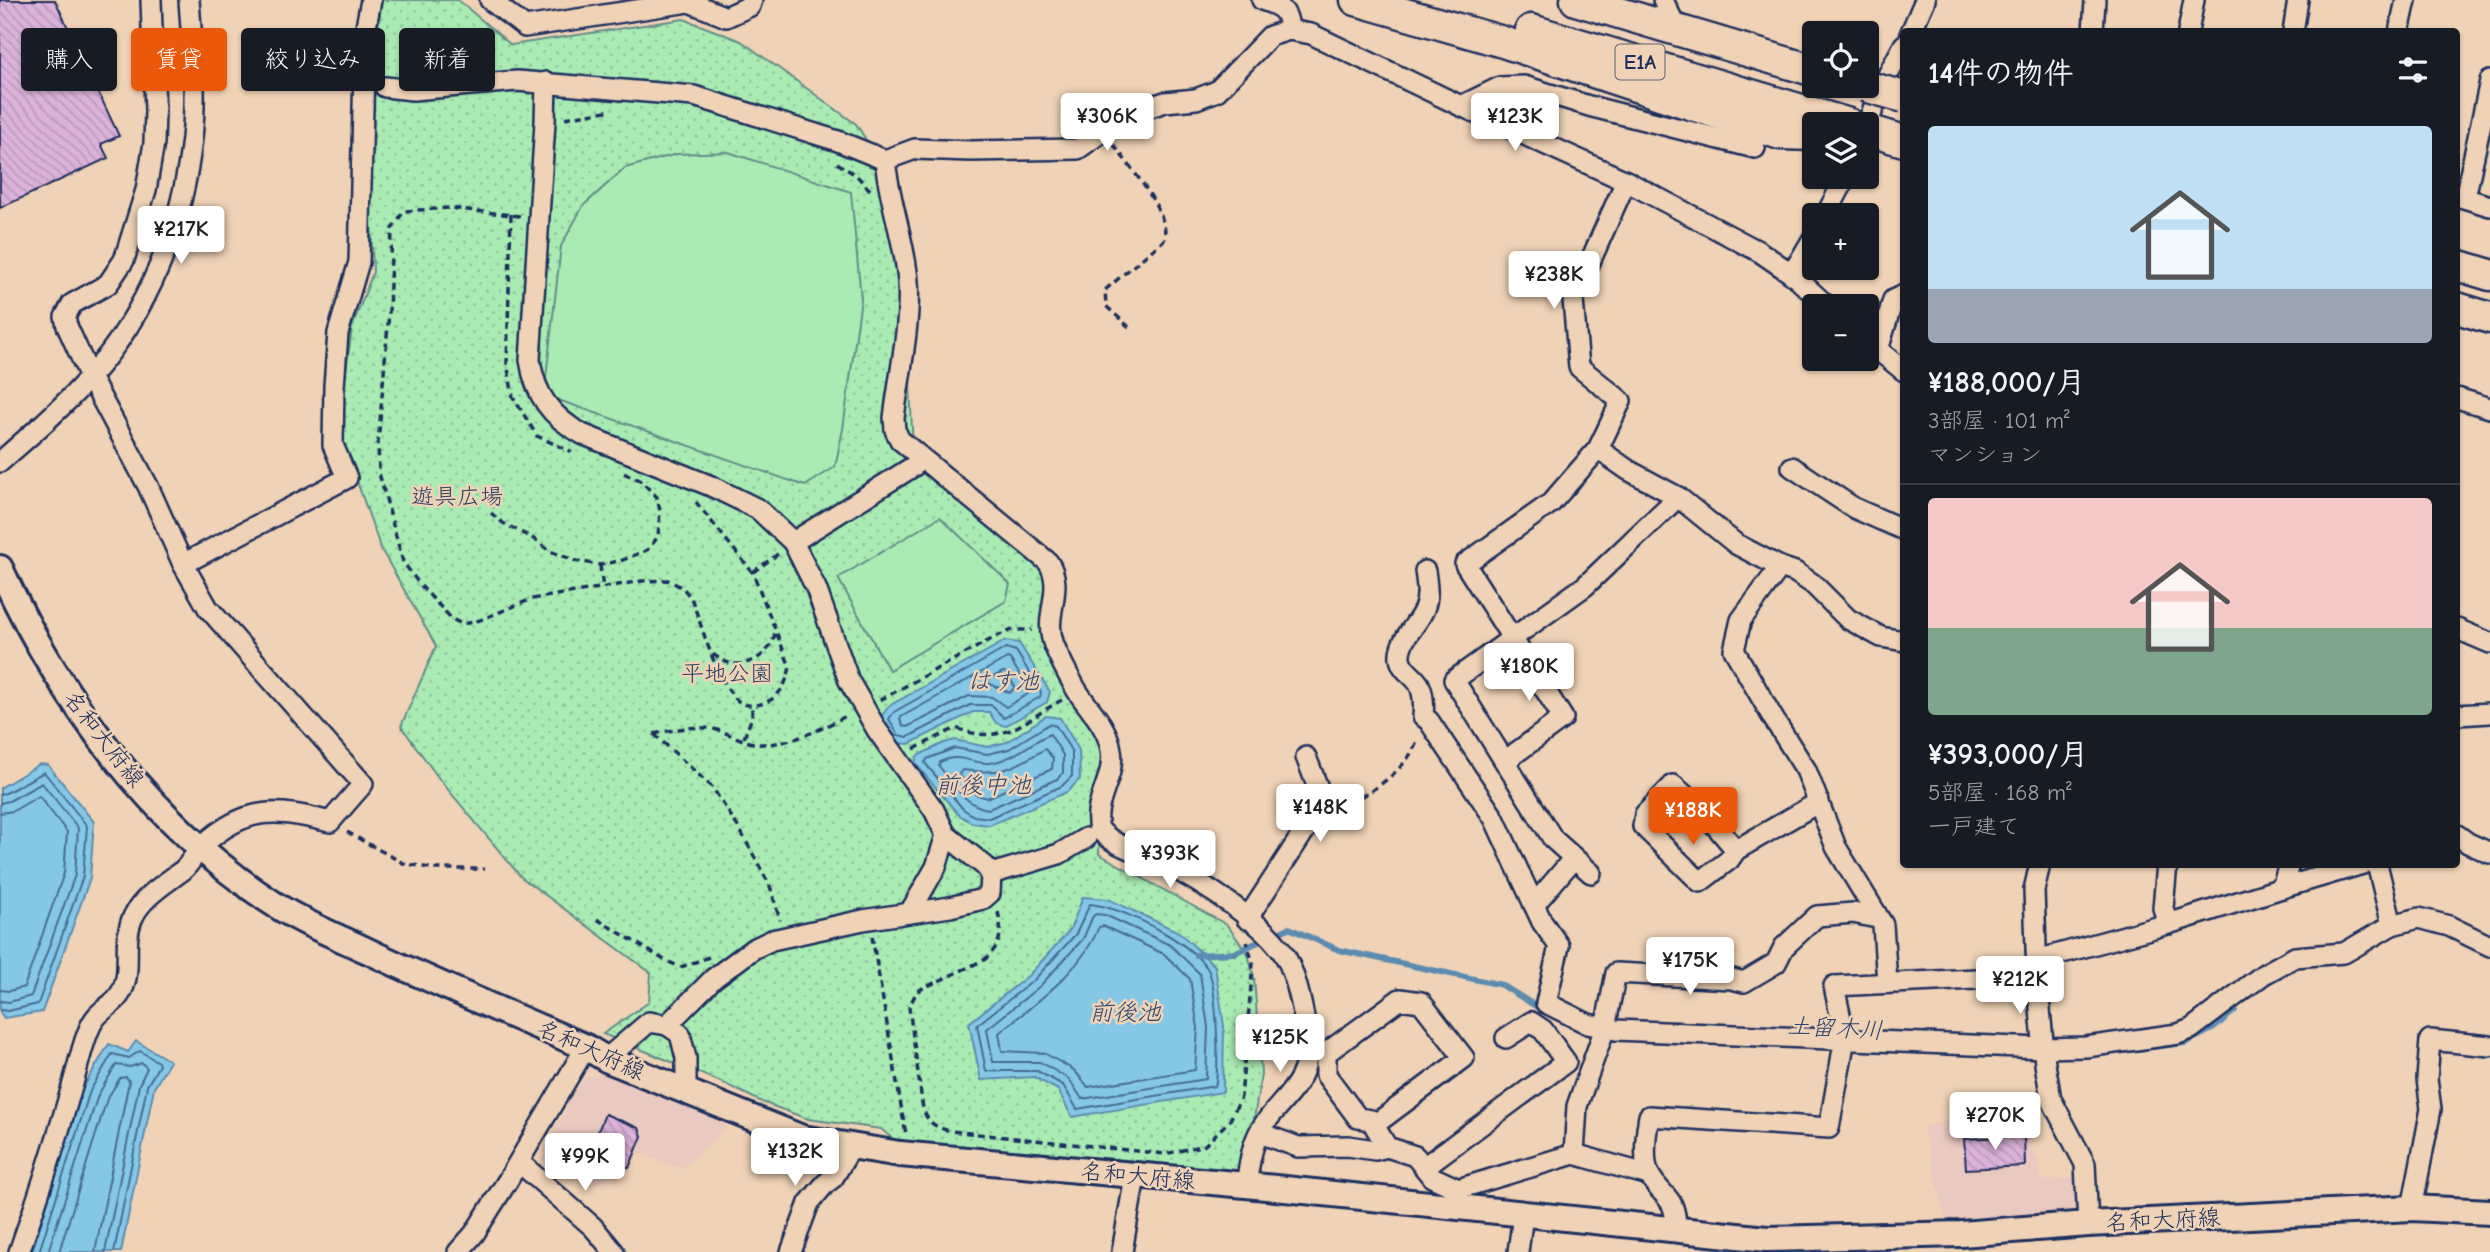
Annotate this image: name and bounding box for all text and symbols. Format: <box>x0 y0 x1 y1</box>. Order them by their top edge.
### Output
map controls <box>1802 21 1879 371</box>
button: locate <box>1802 21 1879 98</box>
chip: 購入 <box>21 28 117 91</box>
chip: 賃貸 <box>131 28 227 91</box>
chip: 絞り込み <box>241 28 385 91</box>
chip: 新着 <box>399 28 495 91</box>
road number: E1A <box>1616 44 1664 80</box>
icon: filters <box>2394 51 2432 89</box>
text: 14件の物件 <box>1928 56 2074 91</box>
pin: ¥306K <box>1058 94 1156 153</box>
pin: ¥123K <box>1466 94 1564 153</box>
text: ¥306K <box>1077 102 1137 129</box>
text: ¥123K <box>1487 102 1543 129</box>
button: layers <box>1802 112 1879 189</box>
icon: home <box>2117 172 2243 298</box>
button: + <box>1802 203 1879 280</box>
pin: ¥217K <box>132 206 230 266</box>
text: ¥217K <box>153 215 209 242</box>
pin: ¥238K <box>1505 252 1603 311</box>
text: ¥238K <box>1525 260 1583 287</box>
button: − <box>1802 294 1879 371</box>
text: ¥188,000/月 <box>1928 365 2086 400</box>
text: 3部屋 · 101 m² <box>1928 407 2070 434</box>
text: マンション <box>1928 441 2042 468</box>
park label: 遊具広場 <box>411 483 503 510</box>
icon: home <box>2117 544 2243 670</box>
pin: ¥180K <box>1480 644 1578 703</box>
text: ¥180K <box>1500 652 1558 679</box>
park label: 平地公園 <box>681 660 773 687</box>
water label: はす池 <box>967 667 1040 695</box>
street label: 名和大府線 <box>58 685 150 793</box>
text: ¥393,000/月 <box>1928 737 2088 772</box>
water label: 前後中池 <box>935 771 1032 799</box>
text: 5部屋 · 168 m² <box>1928 779 2072 806</box>
pin: ¥148K <box>1271 784 1369 844</box>
pin: ¥188K <box>1644 788 1742 847</box>
text: ¥148K <box>1292 793 1348 820</box>
text: ¥188K <box>1665 796 1721 823</box>
text: 一戸建て <box>1928 813 2020 840</box>
pin: ¥393K <box>1121 830 1219 890</box>
text: ¥393K <box>1141 839 1199 866</box>
pin: ¥175K <box>1641 937 1739 997</box>
text: ¥175K <box>1662 946 1718 973</box>
pin: ¥212K <box>1971 956 2069 1016</box>
text: ¥212K <box>1992 965 2048 992</box>
water label: 前後池 <box>1089 998 1162 1026</box>
water label: 土留木川 <box>1786 1012 1884 1044</box>
street label: 名和大府線 <box>533 1014 649 1086</box>
pin: ¥125K <box>1231 1014 1329 1074</box>
text: ¥125K <box>1252 1023 1308 1050</box>
pin: ¥270K <box>1946 1092 2044 1152</box>
text: ¥270K <box>1966 1101 2025 1128</box>
pin: ¥132K <box>746 1128 844 1188</box>
pin: ¥99K <box>544 1134 626 1193</box>
text: ¥132K <box>767 1137 823 1164</box>
text: ¥99K <box>561 1142 609 1169</box>
street label: 名和大府線 <box>1080 1158 1196 1194</box>
street label: 名和大府線 <box>2105 1204 2221 1236</box>

